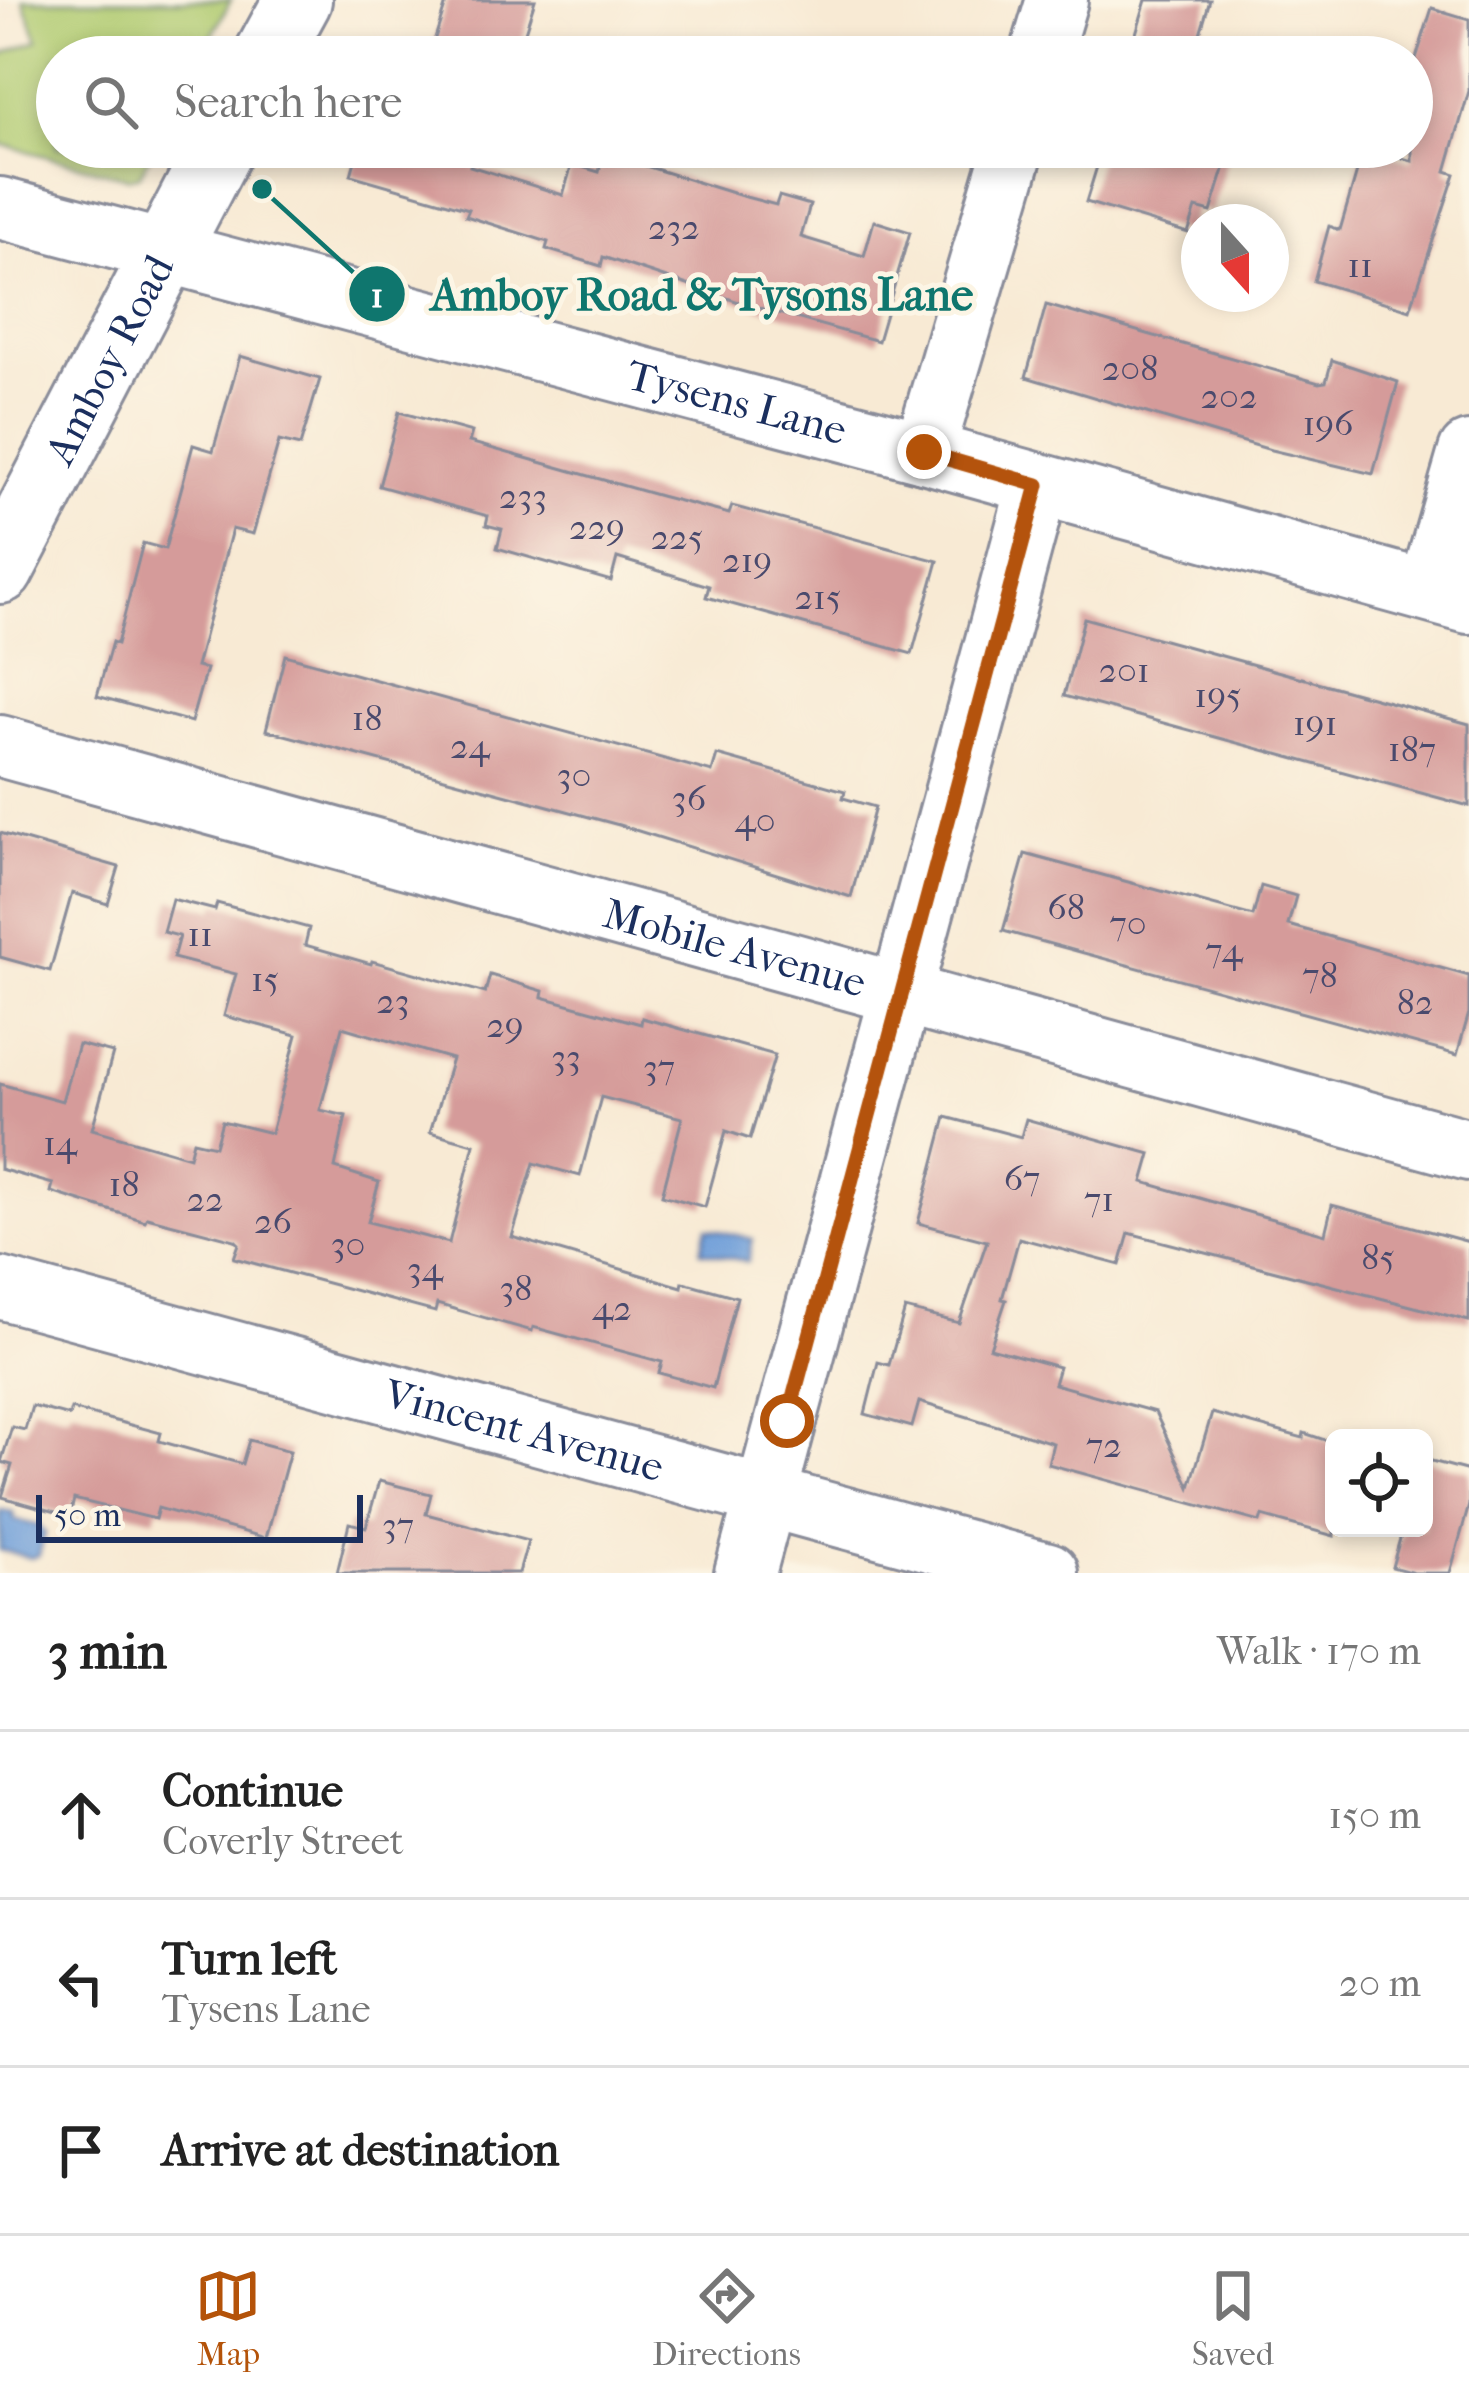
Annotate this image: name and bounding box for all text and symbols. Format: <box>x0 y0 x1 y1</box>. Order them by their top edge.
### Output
search box <box>36 36 1433 168</box>
icon: search <box>78 69 144 135</box>
text: Search here <box>174 76 402 129</box>
north arrow <box>1181 204 1289 312</box>
house number: 232 <box>648 206 700 248</box>
house number: 11 <box>1347 244 1373 286</box>
street label: Amboy Road <box>34 246 184 474</box>
callout: Amboy Road & Tysons Lane <box>347 254 997 335</box>
text: Amboy Road & Tysons Lane <box>428 269 973 322</box>
text: 1 <box>371 274 383 316</box>
house number: 208 <box>1102 347 1158 389</box>
street label: Tysens Lane <box>622 350 852 455</box>
house number: 202 <box>1201 375 1257 417</box>
house number: 196 <box>1302 402 1354 444</box>
route end <box>897 425 951 479</box>
house number: 233 <box>499 475 547 517</box>
house number: 229 <box>569 506 625 548</box>
house number: 225 <box>651 516 703 558</box>
house number: 219 <box>722 539 772 581</box>
house number: 215 <box>795 576 841 618</box>
house number: 201 <box>1098 649 1150 691</box>
house number: 195 <box>1194 674 1242 716</box>
house number: 18 <box>352 697 382 739</box>
house number: 191 <box>1293 702 1337 744</box>
house number: 24 <box>450 725 491 767</box>
house number: 187 <box>1388 728 1436 770</box>
house number: 30 <box>557 754 591 796</box>
house number: 36 <box>672 777 707 819</box>
house number: 40 <box>734 799 776 841</box>
house number: 68 <box>1047 886 1085 928</box>
street label: Mobile Avenue <box>598 889 871 1007</box>
house number: 70 <box>1109 902 1147 944</box>
house number: 11 <box>187 913 213 955</box>
house number: 74 <box>1205 929 1244 971</box>
house number: 78 <box>1302 954 1338 996</box>
house number: 15 <box>251 958 279 1000</box>
house number: 23 <box>376 980 410 1022</box>
house number: 82 <box>1397 981 1433 1023</box>
house number: 29 <box>486 1004 524 1046</box>
house number: 33 <box>551 1036 581 1078</box>
house number: 37 <box>643 1046 675 1088</box>
house number: 14 <box>43 1122 78 1164</box>
house number: 67 <box>1004 1157 1040 1199</box>
house number: 18 <box>109 1163 139 1205</box>
house number: 22 <box>186 1178 224 1220</box>
house number: 71 <box>1084 1178 1114 1220</box>
house number: 26 <box>254 1200 293 1242</box>
house number: 30 <box>331 1223 365 1265</box>
house number: 85 <box>1361 1236 1395 1278</box>
house number: 34 <box>407 1248 444 1290</box>
house number: 38 <box>500 1267 532 1309</box>
house number: 42 <box>592 1287 632 1329</box>
street label: Vincent Avenue <box>378 1369 669 1492</box>
route start <box>760 1394 814 1448</box>
house number: 72 <box>1086 1424 1122 1466</box>
map controls <box>1325 1429 1433 1537</box>
button: locate <box>1325 1429 1433 1537</box>
scale bar <box>36 1489 363 1542</box>
text: 50 m <box>54 1496 121 1535</box>
house number: 37 <box>382 1504 414 1546</box>
text: 3 min <box>48 1621 167 1681</box>
text: Walk · 170 m <box>1217 1628 1421 1674</box>
text: Continue <box>162 1765 343 1818</box>
icon: ahead <box>48 1782 114 1848</box>
text: 150 m <box>1328 1792 1421 1838</box>
text: Coverly Street <box>162 1818 404 1864</box>
text: Turn left <box>162 1933 337 1986</box>
icon: left <box>48 1950 114 2016</box>
text: 20 m <box>1339 1960 1421 2006</box>
text: Tysens Lane <box>162 1986 371 2032</box>
icon: arrive <box>48 2118 114 2184</box>
text: Arrive at destination <box>162 2124 559 2177</box>
tab: Map <box>195 2263 261 2374</box>
tab: Directions <box>652 2263 801 2374</box>
tab: Saved <box>1192 2263 1274 2374</box>

